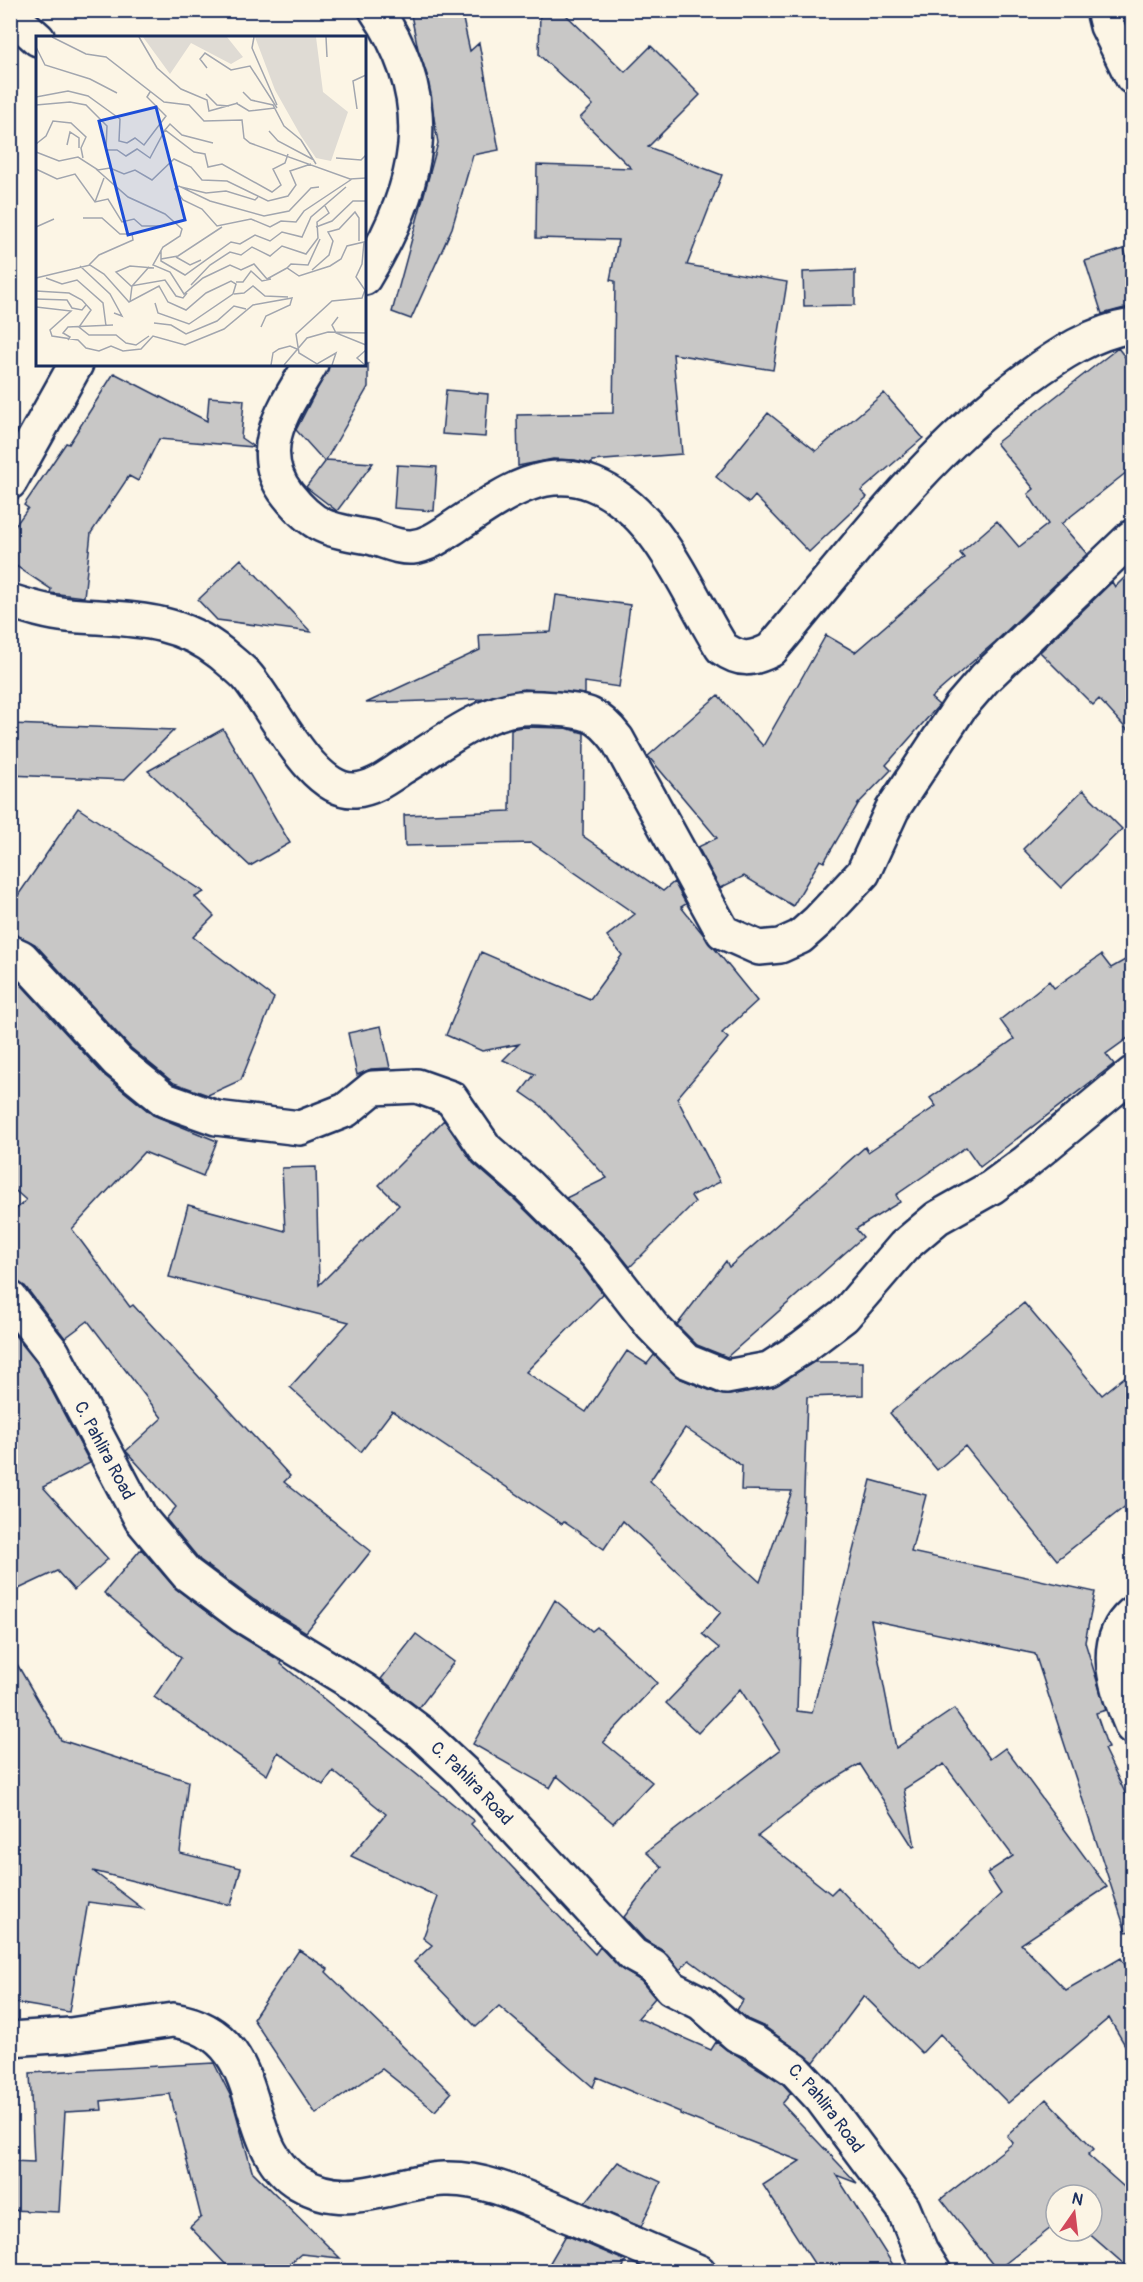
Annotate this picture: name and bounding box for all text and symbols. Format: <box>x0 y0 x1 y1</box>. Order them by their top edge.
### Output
inset map <box>36 36 366 366</box>
street label: C. Pahlira Road <box>69 1397 140 1504</box>
street label: C. Pahlira Road <box>425 1737 518 1830</box>
street label: C. Pahlira Road <box>783 2059 869 2158</box>
north arrow <box>1044 2183 1104 2243</box>
text: N <box>1070 2188 1085 2210</box>

